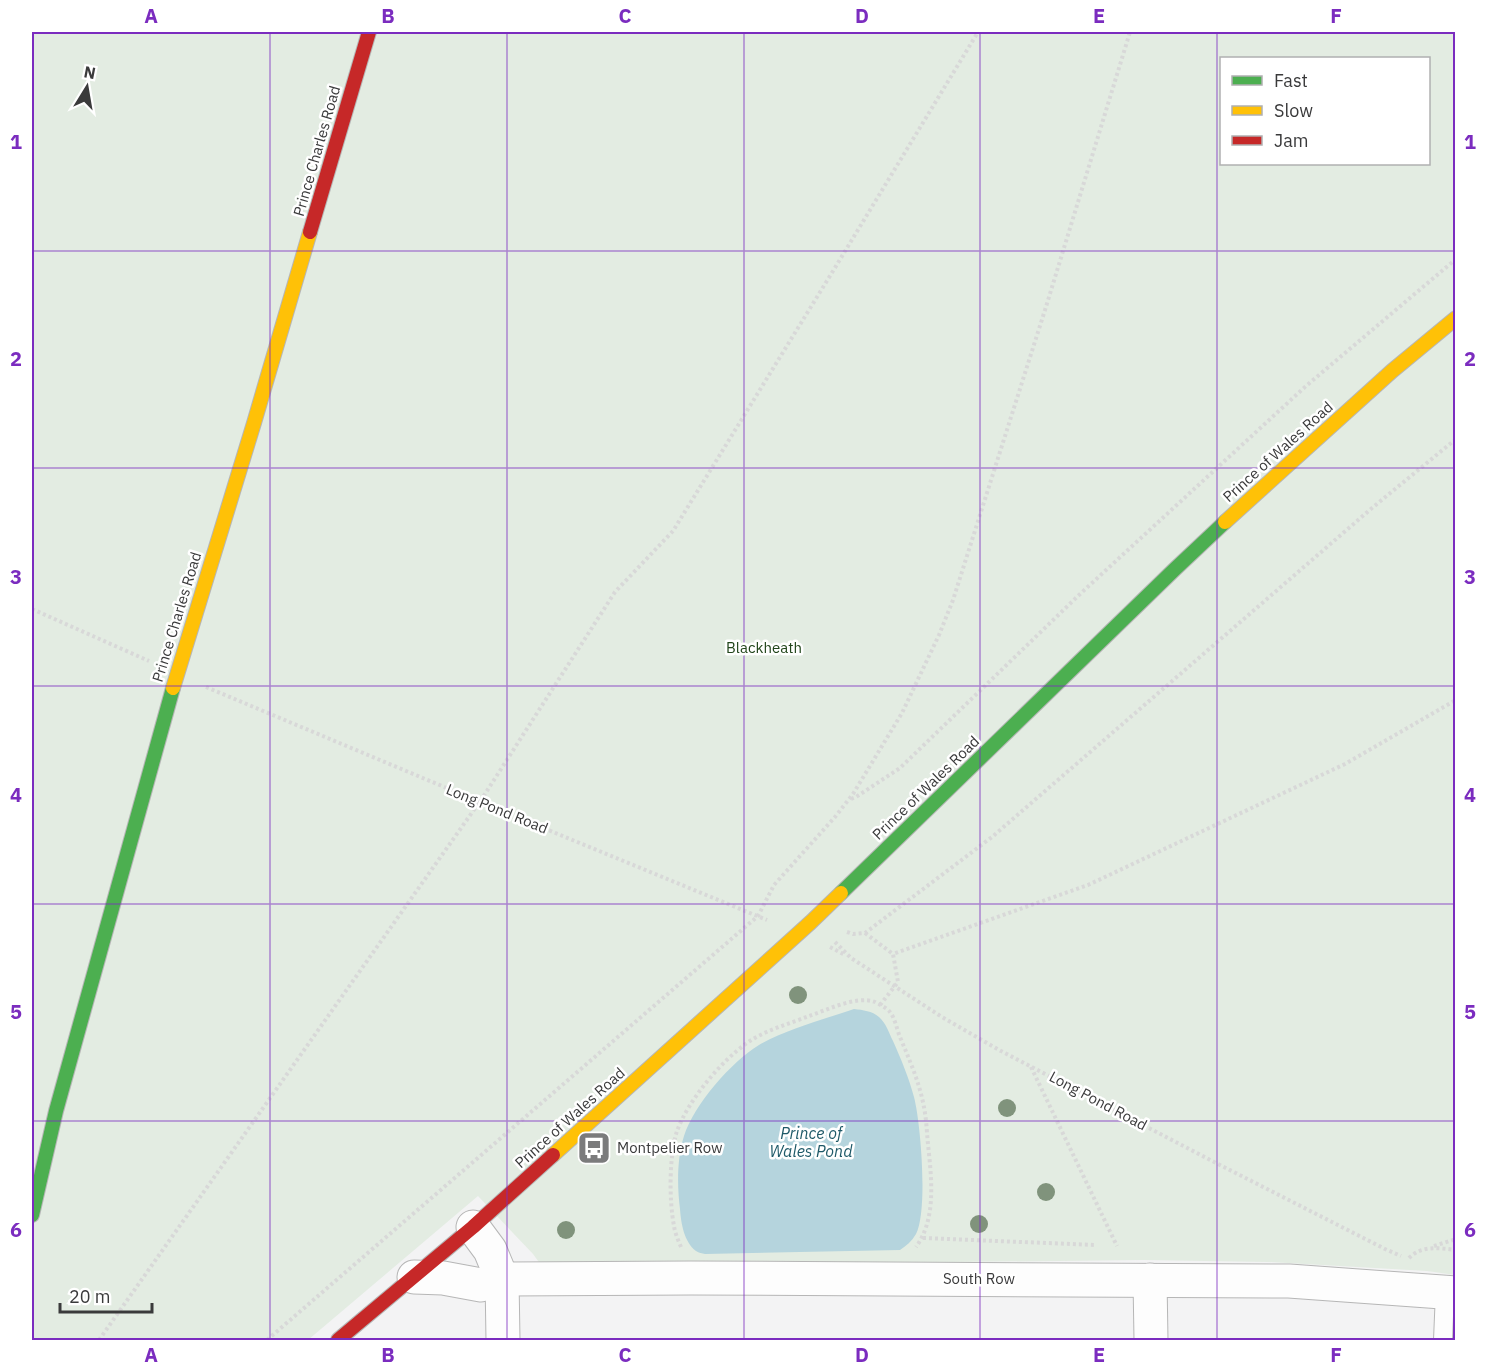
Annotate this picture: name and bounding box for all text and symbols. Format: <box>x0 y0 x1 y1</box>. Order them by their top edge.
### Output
text: A <box>144 2 158 29</box>
text: B <box>381 2 395 29</box>
text: C <box>618 2 632 29</box>
text: D <box>855 2 869 29</box>
text: E <box>1093 2 1105 29</box>
text: F <box>1330 2 1342 29</box>
north arrow <box>57 57 117 117</box>
legend <box>1220 57 1430 165</box>
text: N <box>82 61 97 83</box>
text: Fast <box>1274 69 1308 92</box>
street label: Prince Charles Road <box>289 83 344 218</box>
text: Slow <box>1274 99 1313 122</box>
text: 1 <box>10 128 22 155</box>
text: 1 <box>1464 128 1476 155</box>
text: Jam <box>1274 129 1309 152</box>
text: 2 <box>10 345 22 372</box>
text: 2 <box>1464 345 1476 372</box>
street label: Prince of Wales Road <box>1219 397 1337 506</box>
street label: Prince Charles Road <box>148 550 205 684</box>
text: 3 <box>10 563 22 590</box>
text: 3 <box>1464 563 1476 590</box>
park label: Blackheath <box>726 638 802 657</box>
street label: Prince of Wales Road <box>868 732 983 844</box>
street label: Long Pond Road <box>443 779 551 838</box>
text: 4 <box>10 781 22 808</box>
text: 4 <box>1464 781 1476 808</box>
text: 5 <box>10 998 22 1025</box>
text: 5 <box>1464 998 1476 1025</box>
street label: Prince of Wales Road <box>511 1063 629 1172</box>
street label: Long Pond Road <box>1046 1067 1150 1134</box>
water label: Prince of Wales Pond <box>770 1123 853 1161</box>
bus stop icon: Montpelier Row <box>576 1130 612 1166</box>
place label: Montpelier Row <box>617 1138 723 1157</box>
text: 6 <box>10 1216 22 1243</box>
text: 6 <box>1464 1216 1476 1243</box>
street label: South Row <box>943 1269 1016 1288</box>
scale bar <box>60 1276 152 1314</box>
text: 20 m <box>69 1285 111 1308</box>
text: A <box>144 1341 158 1368</box>
text: B <box>381 1341 395 1368</box>
text: C <box>618 1341 632 1368</box>
text: D <box>855 1341 869 1368</box>
text: E <box>1093 1341 1105 1368</box>
text: F <box>1330 1341 1342 1368</box>

